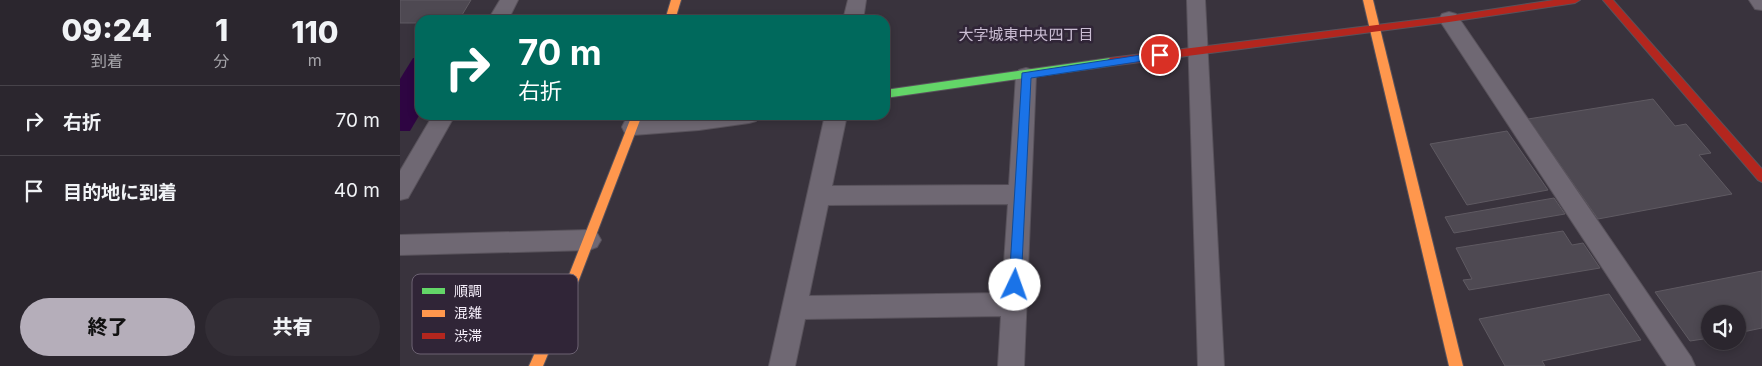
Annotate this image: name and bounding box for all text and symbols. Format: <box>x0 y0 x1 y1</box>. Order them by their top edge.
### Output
text: 09:24 <box>62 12 152 48</box>
text: 1 <box>215 12 228 48</box>
text: 110 <box>291 14 338 50</box>
district label: 大字城東中央四丁目 <box>958 25 1094 44</box>
text: 70 m <box>518 31 602 73</box>
pin <box>1139 34 1181 76</box>
icon: right <box>435 35 500 100</box>
icon: arrive <box>1146 41 1174 69</box>
text: m <box>308 50 322 70</box>
text: 到着 <box>91 51 123 71</box>
text: 分 <box>214 51 230 71</box>
text: 右折 <box>518 78 562 104</box>
icon: right <box>20 107 48 135</box>
text: 70 m <box>336 109 380 132</box>
text: 右折 <box>63 111 101 134</box>
icon: arrive <box>20 177 48 205</box>
text: 40 m <box>334 179 380 202</box>
text: 目的地に到着 <box>63 181 177 204</box>
position arrow <box>988 258 1040 310</box>
legend <box>412 274 578 354</box>
text: 順調 <box>454 282 482 299</box>
button: 終了 <box>20 298 195 356</box>
button: 共有 <box>205 298 380 356</box>
text: 混雑 <box>454 304 482 321</box>
map controls <box>1701 305 1746 350</box>
button: sound <box>1701 305 1746 350</box>
text: 渋滞 <box>454 327 482 344</box>

